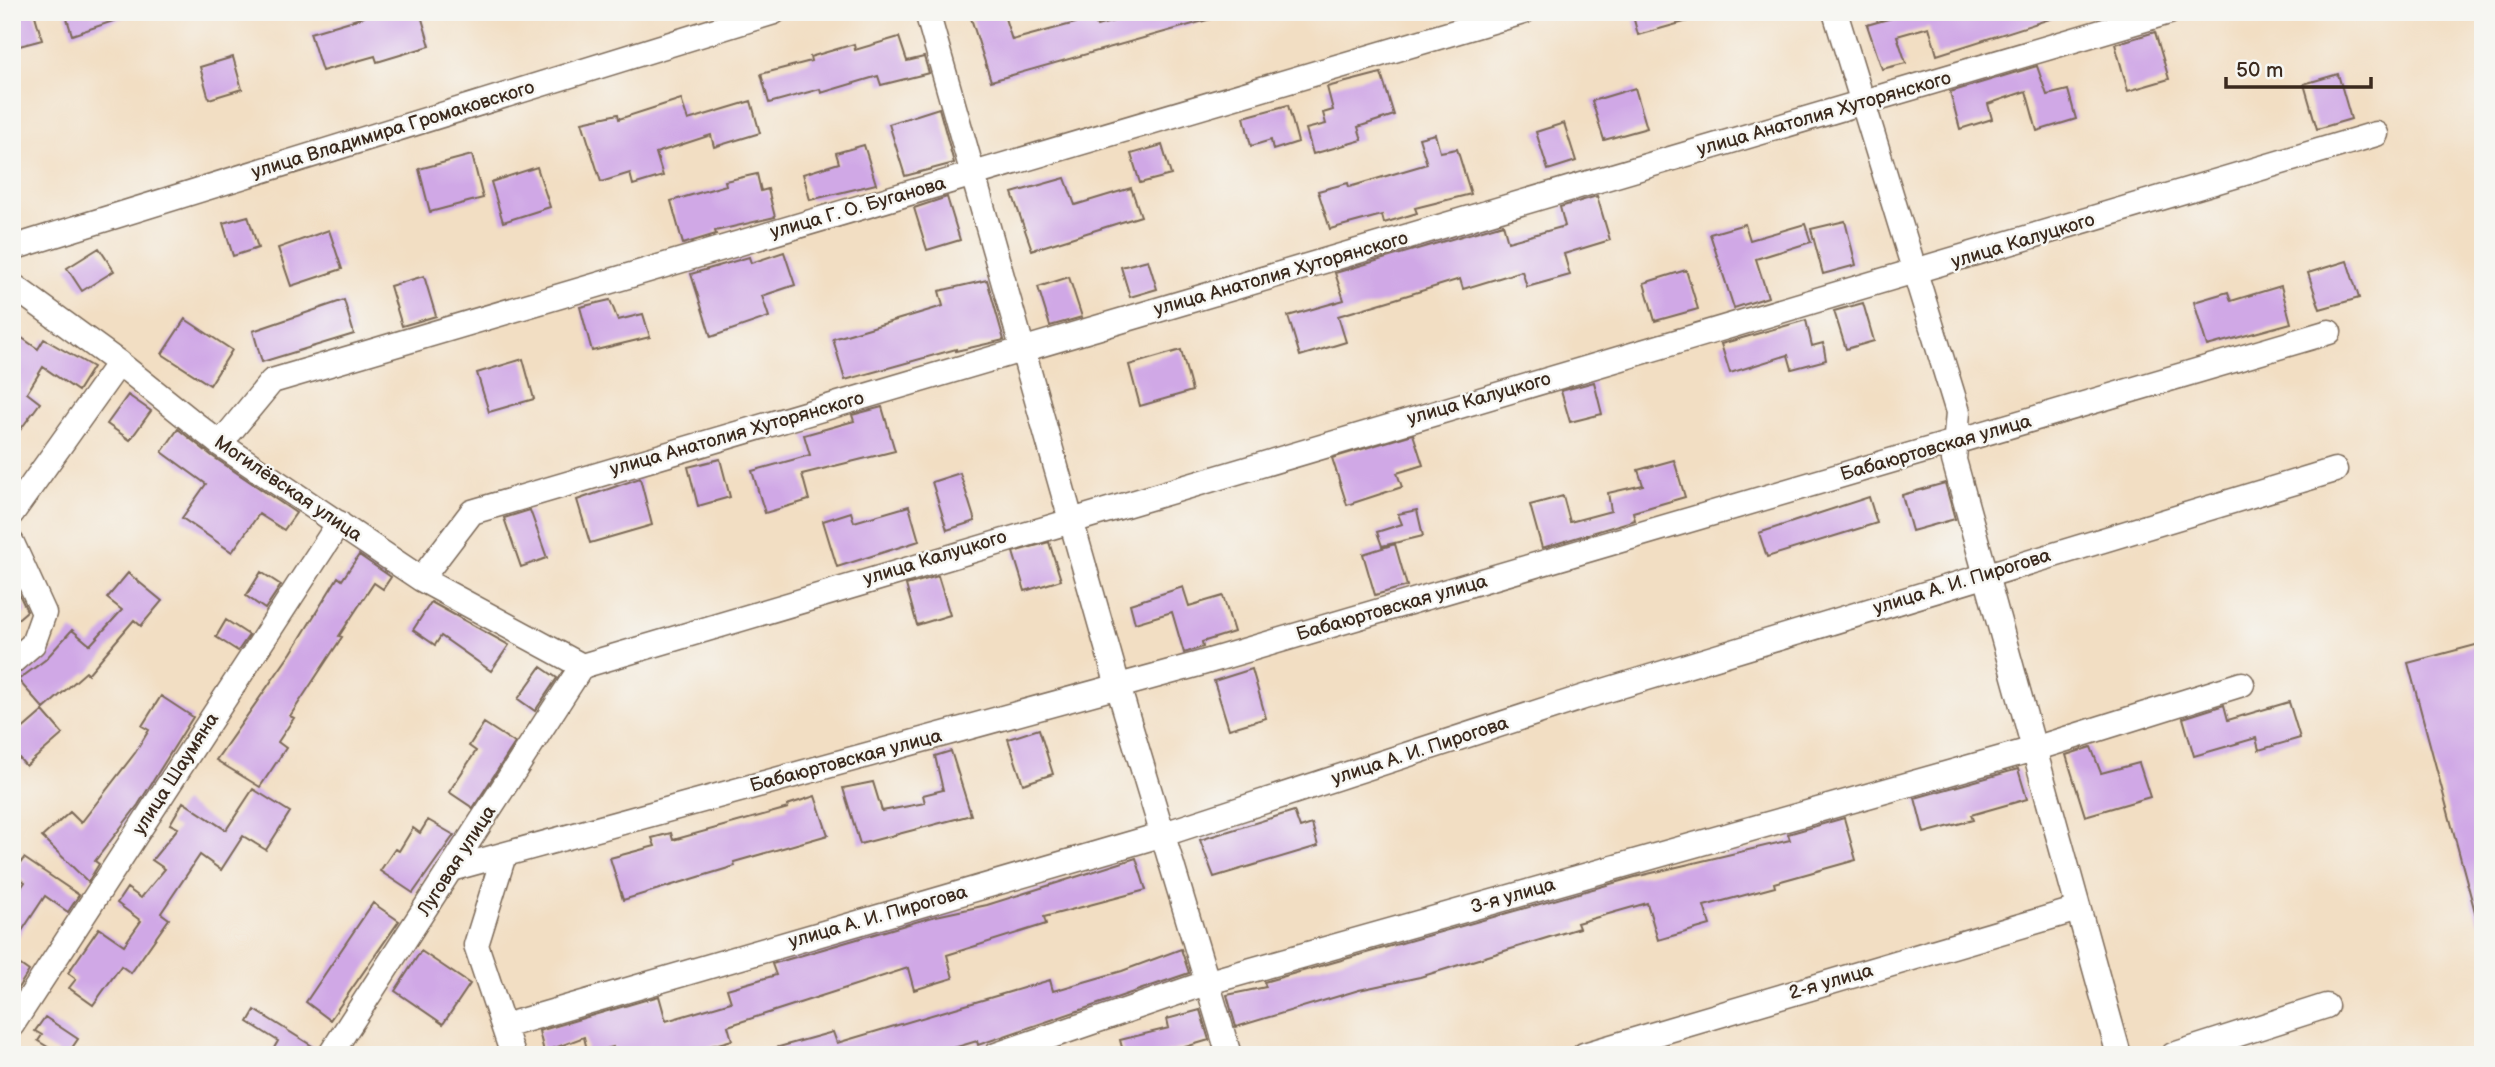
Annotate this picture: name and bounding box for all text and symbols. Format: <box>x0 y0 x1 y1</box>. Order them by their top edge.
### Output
scale bar <box>2226 46 2371 90</box>
text: 50 m <box>2236 58 2283 83</box>
street label: улица Анатолия Хуторянского <box>1694 67 1954 161</box>
street label: улица Владимира Громаковского <box>249 76 537 184</box>
street label: улица Г. О. Буганова <box>768 172 948 244</box>
street label: улица Калуцкого <box>1949 208 2097 274</box>
street label: улица Анатолия Хуторянского <box>1151 227 1411 321</box>
street label: улица Калуцкого <box>1404 367 1554 431</box>
street label: улица Анатолия Хуторянского <box>607 387 867 481</box>
street label: Бабаюртовская улица <box>1838 410 2034 486</box>
street label: Могилёвская улица <box>210 431 366 547</box>
street label: улица Калуцкого <box>861 525 1009 591</box>
street label: улица А. И. Пирогова <box>1870 544 2054 620</box>
street label: Бабаюртовская улица <box>1294 570 1490 646</box>
street label: улица Шаумяна <box>128 709 224 839</box>
street label: улица А. И. Пирогова <box>1329 712 1511 790</box>
street label: Бабаюртовская улица <box>748 724 944 798</box>
street label: Луговая улица <box>412 801 501 921</box>
street label: 3-я улица <box>1468 873 1558 919</box>
street label: улица А. И. Пирогова <box>786 881 970 953</box>
street label: 2-я улица <box>1786 959 1876 1005</box>

